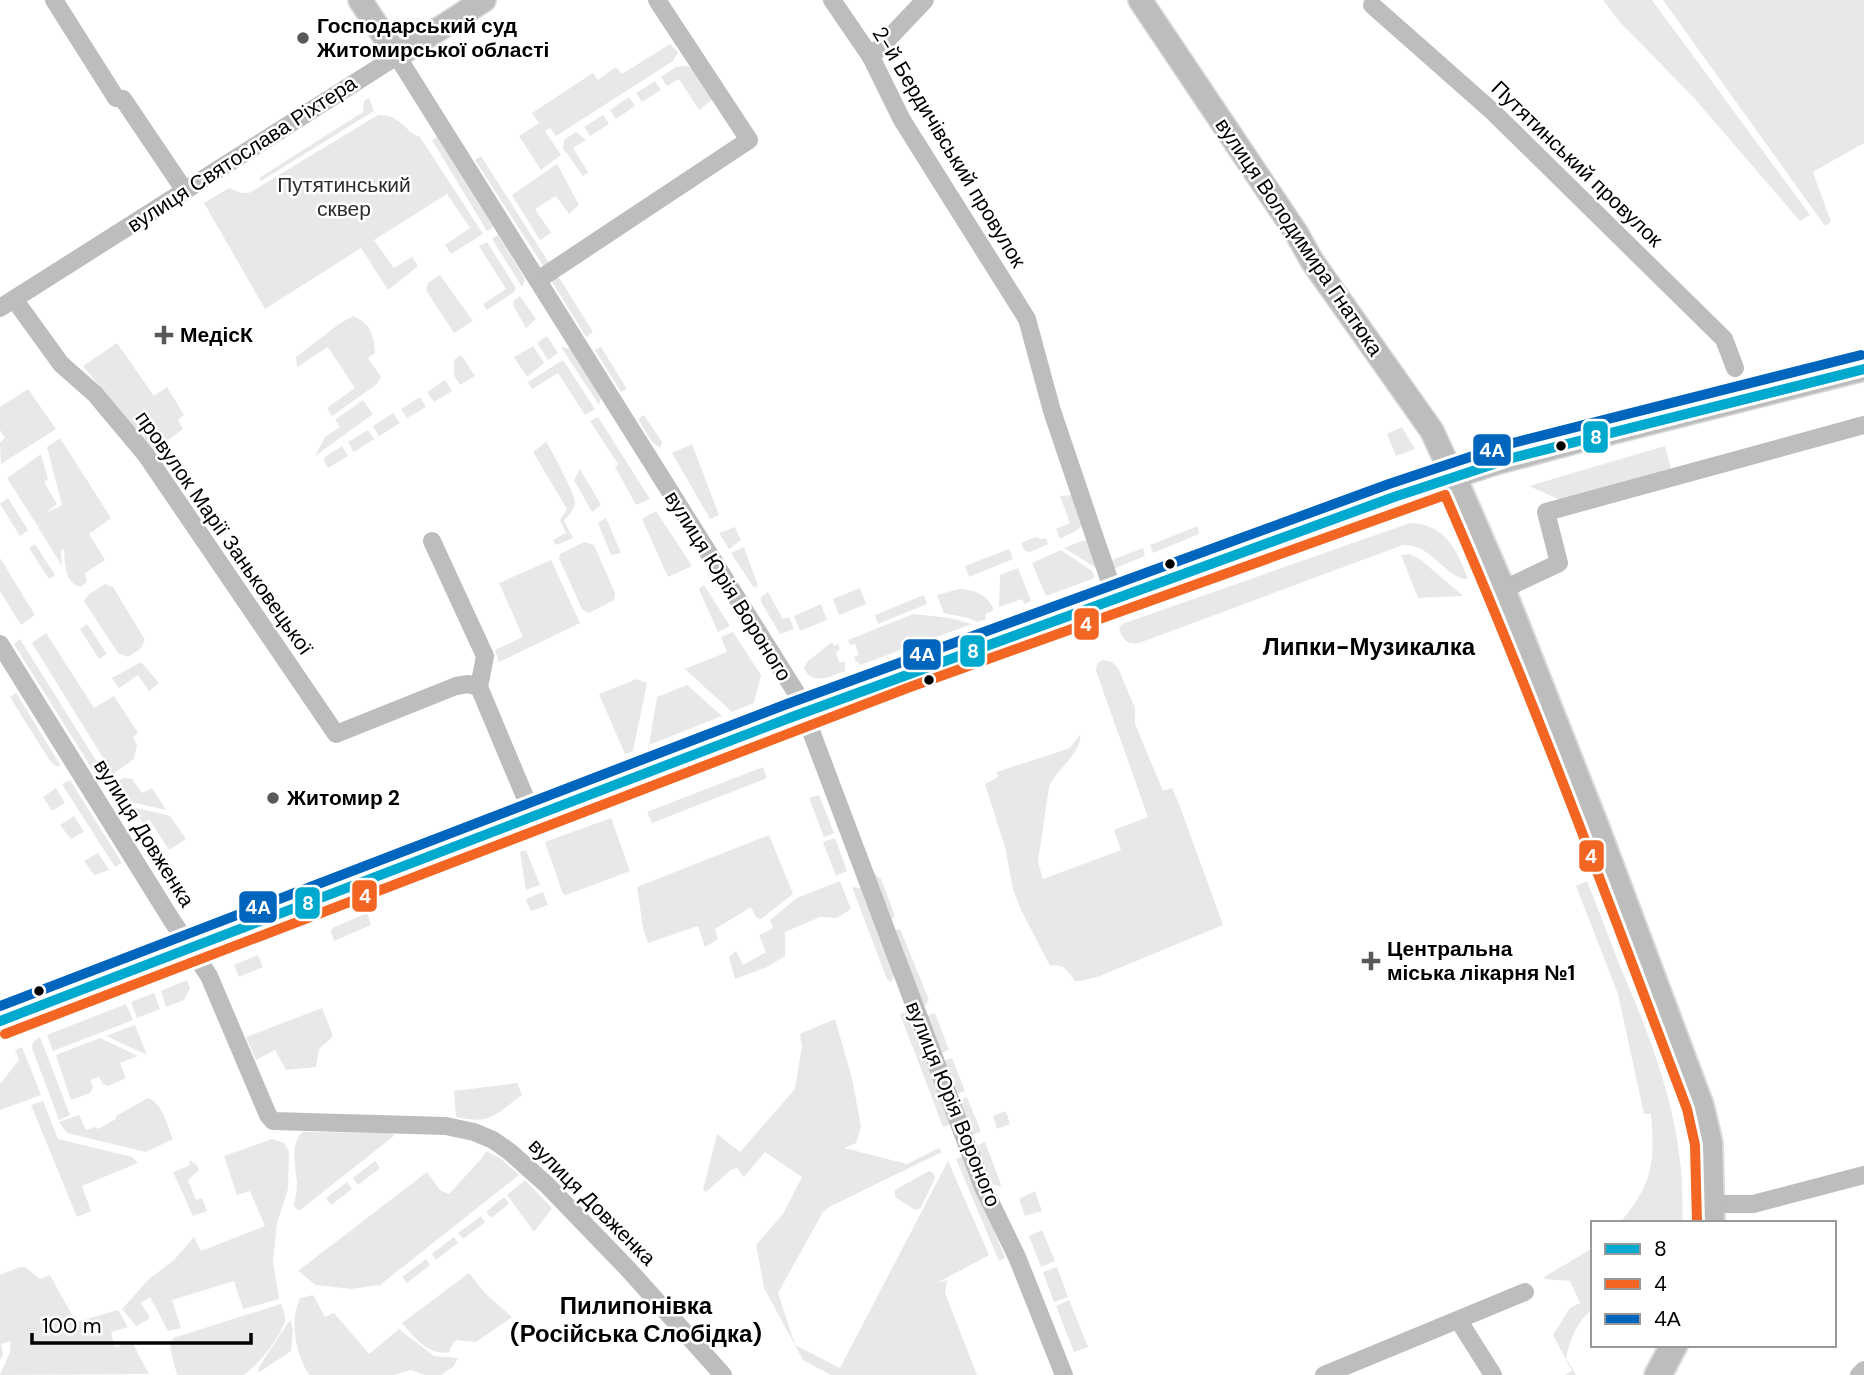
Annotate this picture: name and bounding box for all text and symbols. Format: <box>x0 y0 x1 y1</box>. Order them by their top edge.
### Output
place label: Господарський суд Житомирської області <box>316 12 549 64</box>
street label: 2-й Бердичівський провулок <box>866 21 1033 273</box>
marker: Господарський суд Житомирської області <box>295 30 311 46</box>
street label: вулиця Святослава Ріхтера <box>122 69 362 239</box>
street label: Путятинський провулок <box>1485 75 1669 254</box>
street label: вулиця Володимира Гнатюка <box>1209 113 1389 362</box>
park label: Путятинський сквер <box>277 171 411 223</box>
place label: МедісК <box>180 321 253 349</box>
marker: МедісК <box>154 325 174 345</box>
street label: провулок Марії Заньковецької <box>129 405 319 661</box>
line badge: 8 <box>1582 420 1609 454</box>
text: 8 <box>1590 425 1602 450</box>
line badge: 4А <box>1472 433 1512 467</box>
text: 4А <box>1479 438 1505 463</box>
unlabelled marker <box>1554 439 1568 453</box>
street label: вулиця Юрія Вороного <box>658 486 798 686</box>
unlabelled marker <box>1163 557 1177 571</box>
line badge: 4 <box>1073 607 1100 641</box>
text: 4 <box>1080 612 1092 637</box>
district label: Липки-Музикалка <box>1263 631 1476 662</box>
line badge: 8 <box>959 634 986 668</box>
line badge: 4А <box>902 638 942 671</box>
text: 8 <box>967 639 979 664</box>
text: 4А <box>909 642 935 667</box>
unlabelled marker <box>922 673 936 687</box>
street label: вулиця Довженка <box>87 754 201 913</box>
place label: Житомир 2 <box>286 784 400 812</box>
marker: Житомир 2 <box>265 790 281 806</box>
line badge: 4 <box>1578 839 1605 873</box>
text: 4 <box>1585 844 1597 869</box>
line badge: 4 <box>351 879 378 913</box>
text: 4 <box>359 884 371 909</box>
line badge: 8 <box>294 886 321 920</box>
line badge: 4А <box>238 890 278 924</box>
text: 8 <box>302 891 314 916</box>
text: 4А <box>245 895 271 920</box>
place label: Центральна міська лікарня №1 <box>1387 935 1575 987</box>
marker: Центральна міська лікарня №1 <box>1361 951 1381 971</box>
unlabelled marker <box>32 984 46 998</box>
street label: вулиця Юрія Вороного <box>899 997 1007 1211</box>
street label: вулиця Довженка <box>522 1132 662 1272</box>
legend <box>1591 1221 1836 1347</box>
text: 8 <box>1654 1235 1667 1263</box>
text: 4 <box>1654 1270 1667 1298</box>
district label: Пилипонівка (Російська Слобідка) <box>510 1290 762 1349</box>
scale bar <box>32 1302 250 1346</box>
text: 4А <box>1654 1305 1681 1333</box>
text: 100 m <box>42 1312 102 1340</box>

